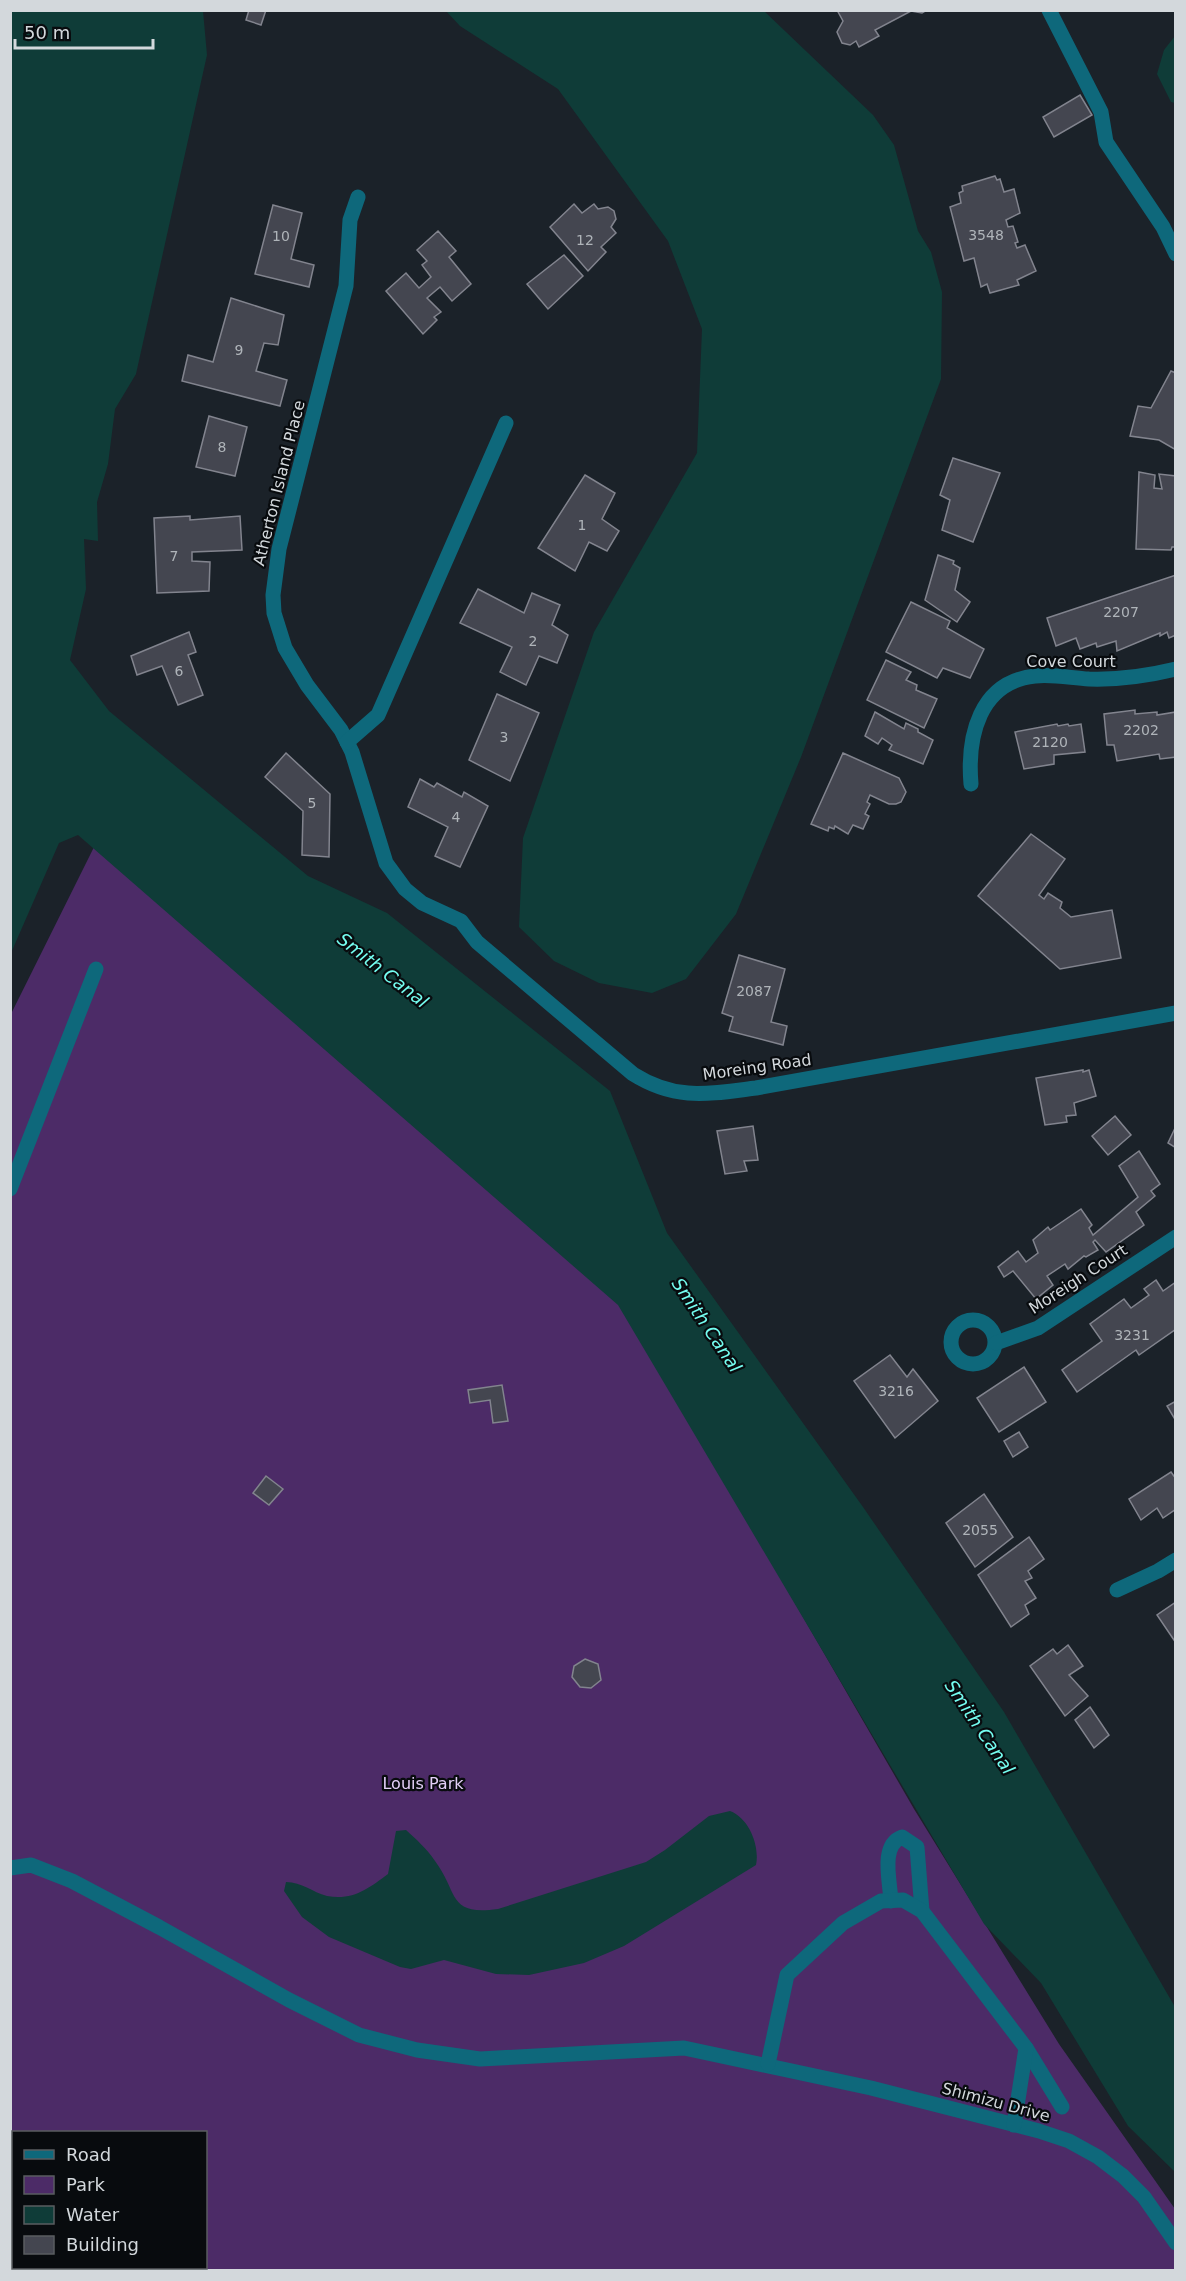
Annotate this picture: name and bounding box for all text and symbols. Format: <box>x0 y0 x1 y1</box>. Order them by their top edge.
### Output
scale bar <box>15 12 153 50</box>
text: 50 m <box>24 22 70 43</box>
house number: 3548 <box>968 227 1004 243</box>
house number: 10 <box>272 228 290 244</box>
house number: 12 <box>576 232 594 248</box>
house number: 9 <box>235 342 243 358</box>
street label: Atherton Island Place <box>249 398 309 568</box>
house number: 8 <box>218 439 226 455</box>
house number: 1 <box>578 517 586 533</box>
house number: 7 <box>170 548 178 564</box>
house number: 2207 <box>1103 604 1139 620</box>
house number: 2 <box>529 633 537 649</box>
street label: Cove Court <box>1026 652 1116 671</box>
house number: 6 <box>175 663 184 679</box>
house number: 2202 <box>1123 722 1159 738</box>
house number: 3 <box>500 729 508 745</box>
house number: 2120 <box>1032 734 1068 750</box>
house number: 5 <box>308 795 316 811</box>
house number: 4 <box>452 809 461 825</box>
water label: Smith Canal <box>334 928 432 1012</box>
house number: 2087 <box>736 983 772 999</box>
street label: Moreing Road <box>701 1050 813 1084</box>
street label: Moreigh Court <box>1025 1240 1131 1318</box>
water label: Smith Canal <box>668 1274 746 1376</box>
house number: 3231 <box>1114 1327 1150 1343</box>
house number: 3216 <box>878 1383 914 1399</box>
house number: 2055 <box>962 1522 998 1538</box>
water label: Smith Canal <box>941 1676 1019 1778</box>
park label: Louis Park <box>382 1774 464 1793</box>
street label: Shimizu Drive <box>940 2078 1052 2126</box>
legend <box>12 2131 207 2269</box>
text: Road <box>66 2144 111 2165</box>
text: Park <box>66 2174 105 2195</box>
text: Water <box>66 2204 120 2225</box>
text: Building <box>66 2234 139 2255</box>

